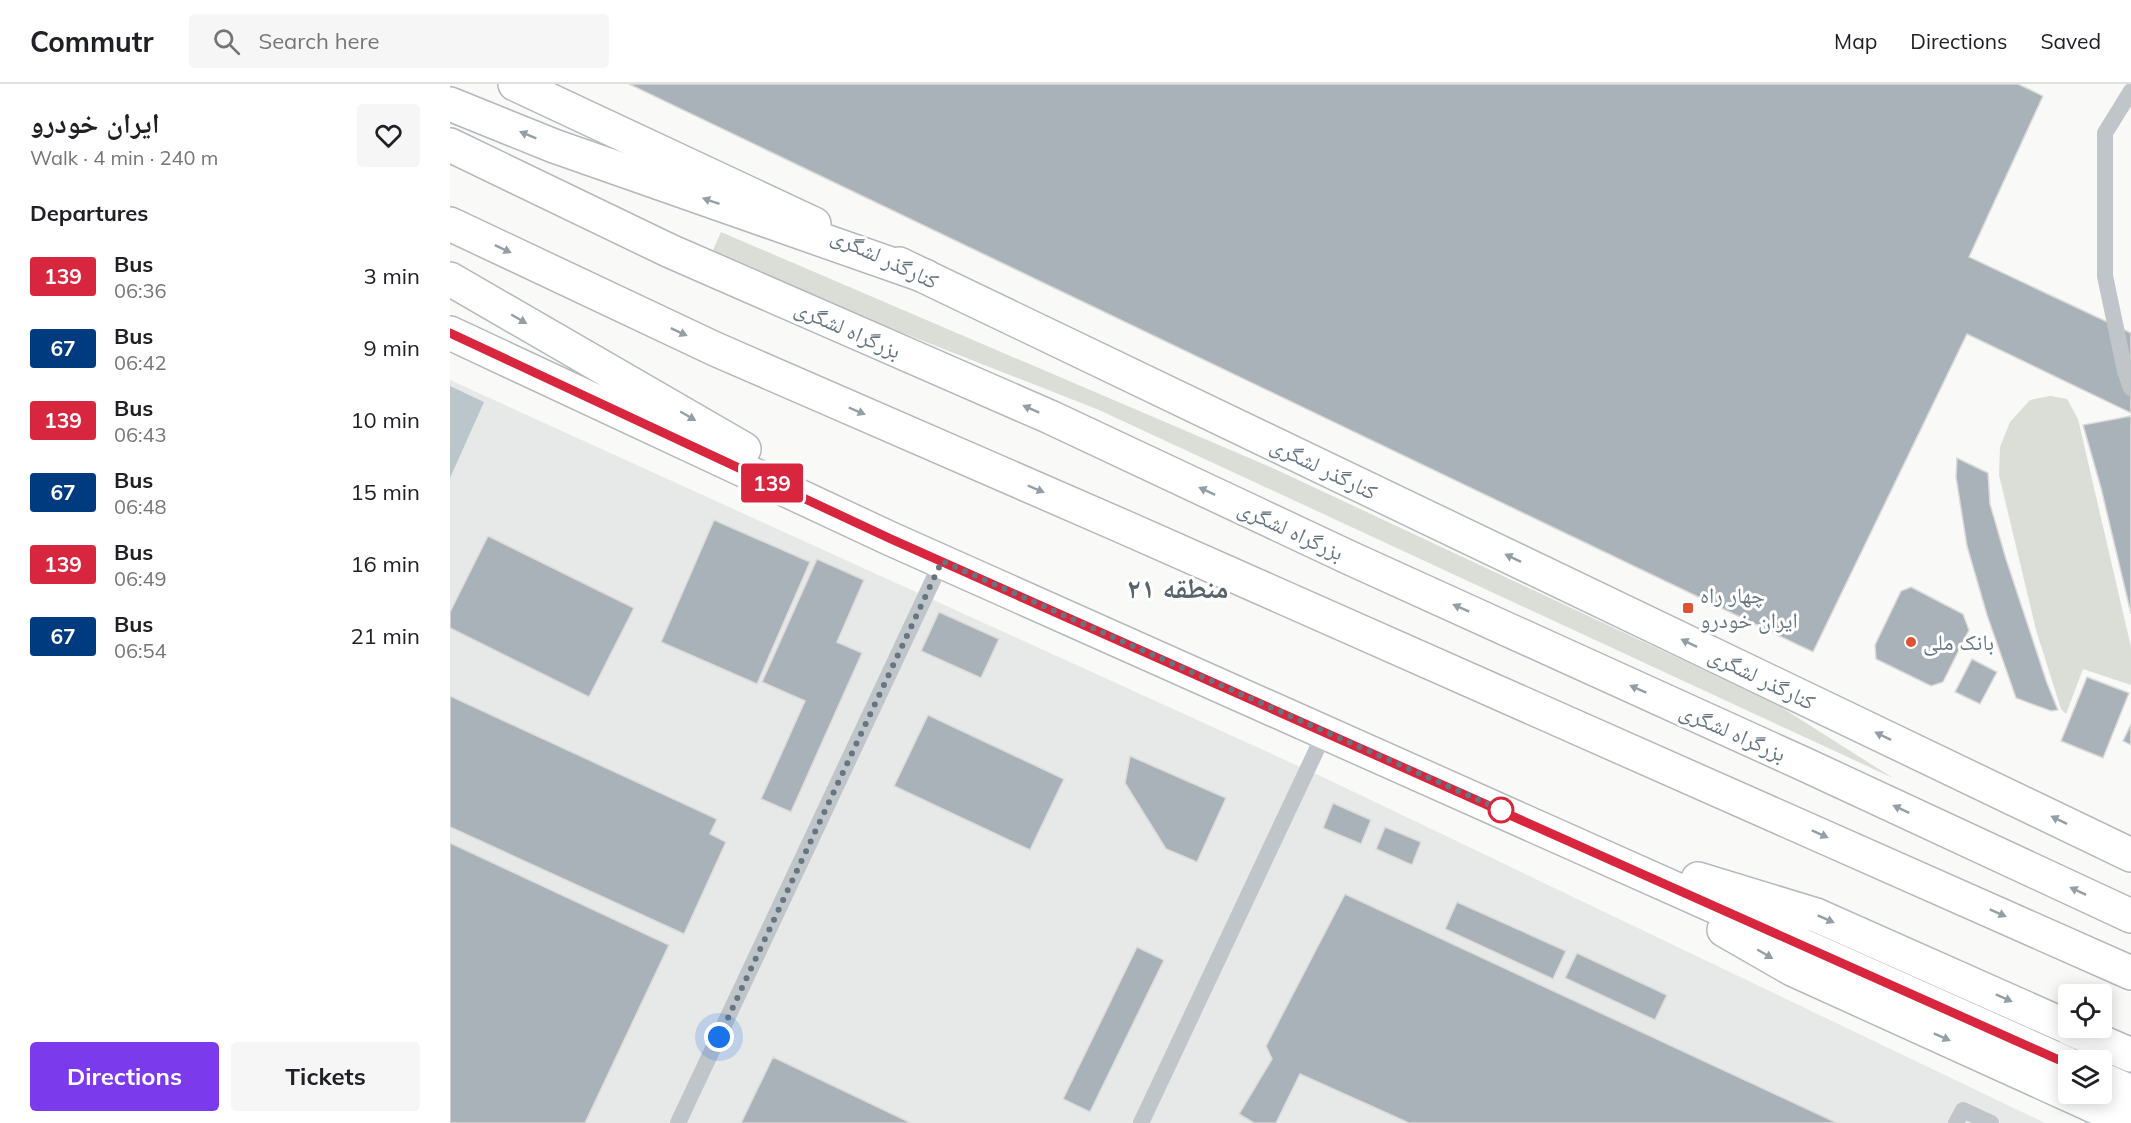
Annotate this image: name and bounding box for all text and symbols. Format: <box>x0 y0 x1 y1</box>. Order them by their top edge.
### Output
search box <box>189 14 609 68</box>
text: Commutr <box>30 24 153 59</box>
icon: search <box>210 25 243 58</box>
text: Search here <box>258 27 379 55</box>
text: Map <box>1834 28 1877 54</box>
text: Directions <box>1910 28 2007 54</box>
text: Saved <box>2040 28 2101 54</box>
button: heart <box>357 104 420 167</box>
text: ایران خودرو <box>30 105 160 140</box>
one-way arrow <box>518 130 536 140</box>
text: Walk · 4 min · 240 m <box>30 145 218 170</box>
one-way arrow <box>702 195 720 205</box>
text: Departures <box>30 199 148 227</box>
street label: کنارگذر لشگری <box>827 221 943 295</box>
one-way arrow <box>494 244 511 253</box>
text: Bus <box>114 250 153 278</box>
text: 3 min <box>364 262 420 290</box>
text: 139 <box>44 263 82 289</box>
text: 06:36 <box>114 278 167 303</box>
street label: بزرگراه لشگری <box>791 293 905 365</box>
one-way arrow <box>511 313 527 324</box>
text: Bus <box>114 322 153 350</box>
one-way arrow <box>671 328 688 337</box>
text: 9 min <box>364 334 420 362</box>
text: 67 <box>50 335 76 361</box>
text: 06:42 <box>114 350 167 375</box>
text: Bus <box>114 394 153 422</box>
one-way arrow <box>1021 404 1039 414</box>
text: 10 min <box>350 406 420 434</box>
one-way arrow <box>849 406 867 416</box>
text: 139 <box>44 407 82 433</box>
one-way arrow <box>680 411 697 421</box>
text: 06:43 <box>114 422 167 447</box>
street label: کنارگذر لشگری <box>1266 430 1382 506</box>
line badge: 139 <box>738 464 806 502</box>
text: Bus <box>114 466 153 494</box>
text: 139 <box>753 470 791 496</box>
text: 15 min <box>350 478 420 506</box>
text: 67 <box>50 479 76 505</box>
one-way arrow <box>1028 484 1045 493</box>
one-way arrow <box>1199 487 1216 496</box>
street label: بزرگراه لشگری <box>1234 493 1348 567</box>
text: 06:48 <box>114 494 167 519</box>
text: Bus <box>114 538 153 566</box>
text: 16 min <box>350 550 420 578</box>
text: 139 <box>44 551 82 577</box>
one-way arrow <box>1504 554 1521 563</box>
text: 06:49 <box>114 566 167 591</box>
district label: منطقه ۲۱ <box>1128 570 1228 605</box>
place label: چهار راه ایران خودرو <box>1700 581 1798 634</box>
marker: چهار راه ایران خودرو <box>1681 601 1695 615</box>
one-way arrow <box>1452 604 1469 613</box>
text: Bus <box>114 610 153 638</box>
text: 21 min <box>350 622 420 650</box>
text: 67 <box>50 623 76 649</box>
place label: بانک ملی <box>1923 628 1994 656</box>
marker: بانک ملی <box>1904 635 1918 649</box>
text: 06:54 <box>114 638 167 663</box>
one-way arrow <box>1680 638 1697 647</box>
street label: کنارگذر لشگری <box>1704 640 1820 716</box>
one-way arrow <box>1629 684 1647 694</box>
street label: بزرگراه لشگری <box>1676 696 1790 768</box>
one-way arrow <box>1875 731 1892 740</box>
unlabelled marker <box>1488 797 1514 823</box>
one-way arrow <box>1893 805 1910 814</box>
one-way arrow <box>2051 816 2068 825</box>
one-way arrow <box>1811 829 1828 838</box>
one-way arrow <box>2069 887 2086 896</box>
one-way arrow <box>1989 909 2006 918</box>
one-way arrow <box>1818 914 1836 924</box>
one-way arrow <box>1757 949 1774 959</box>
map controls <box>2058 984 2112 1104</box>
button: locate <box>2058 984 2112 1038</box>
one-way arrow <box>1996 994 2013 1003</box>
your location <box>704 1022 734 1052</box>
one-way arrow <box>1933 1033 1950 1042</box>
button: Directions <box>30 1042 219 1111</box>
button: Tickets <box>231 1042 420 1111</box>
button: layers <box>2058 1050 2112 1104</box>

